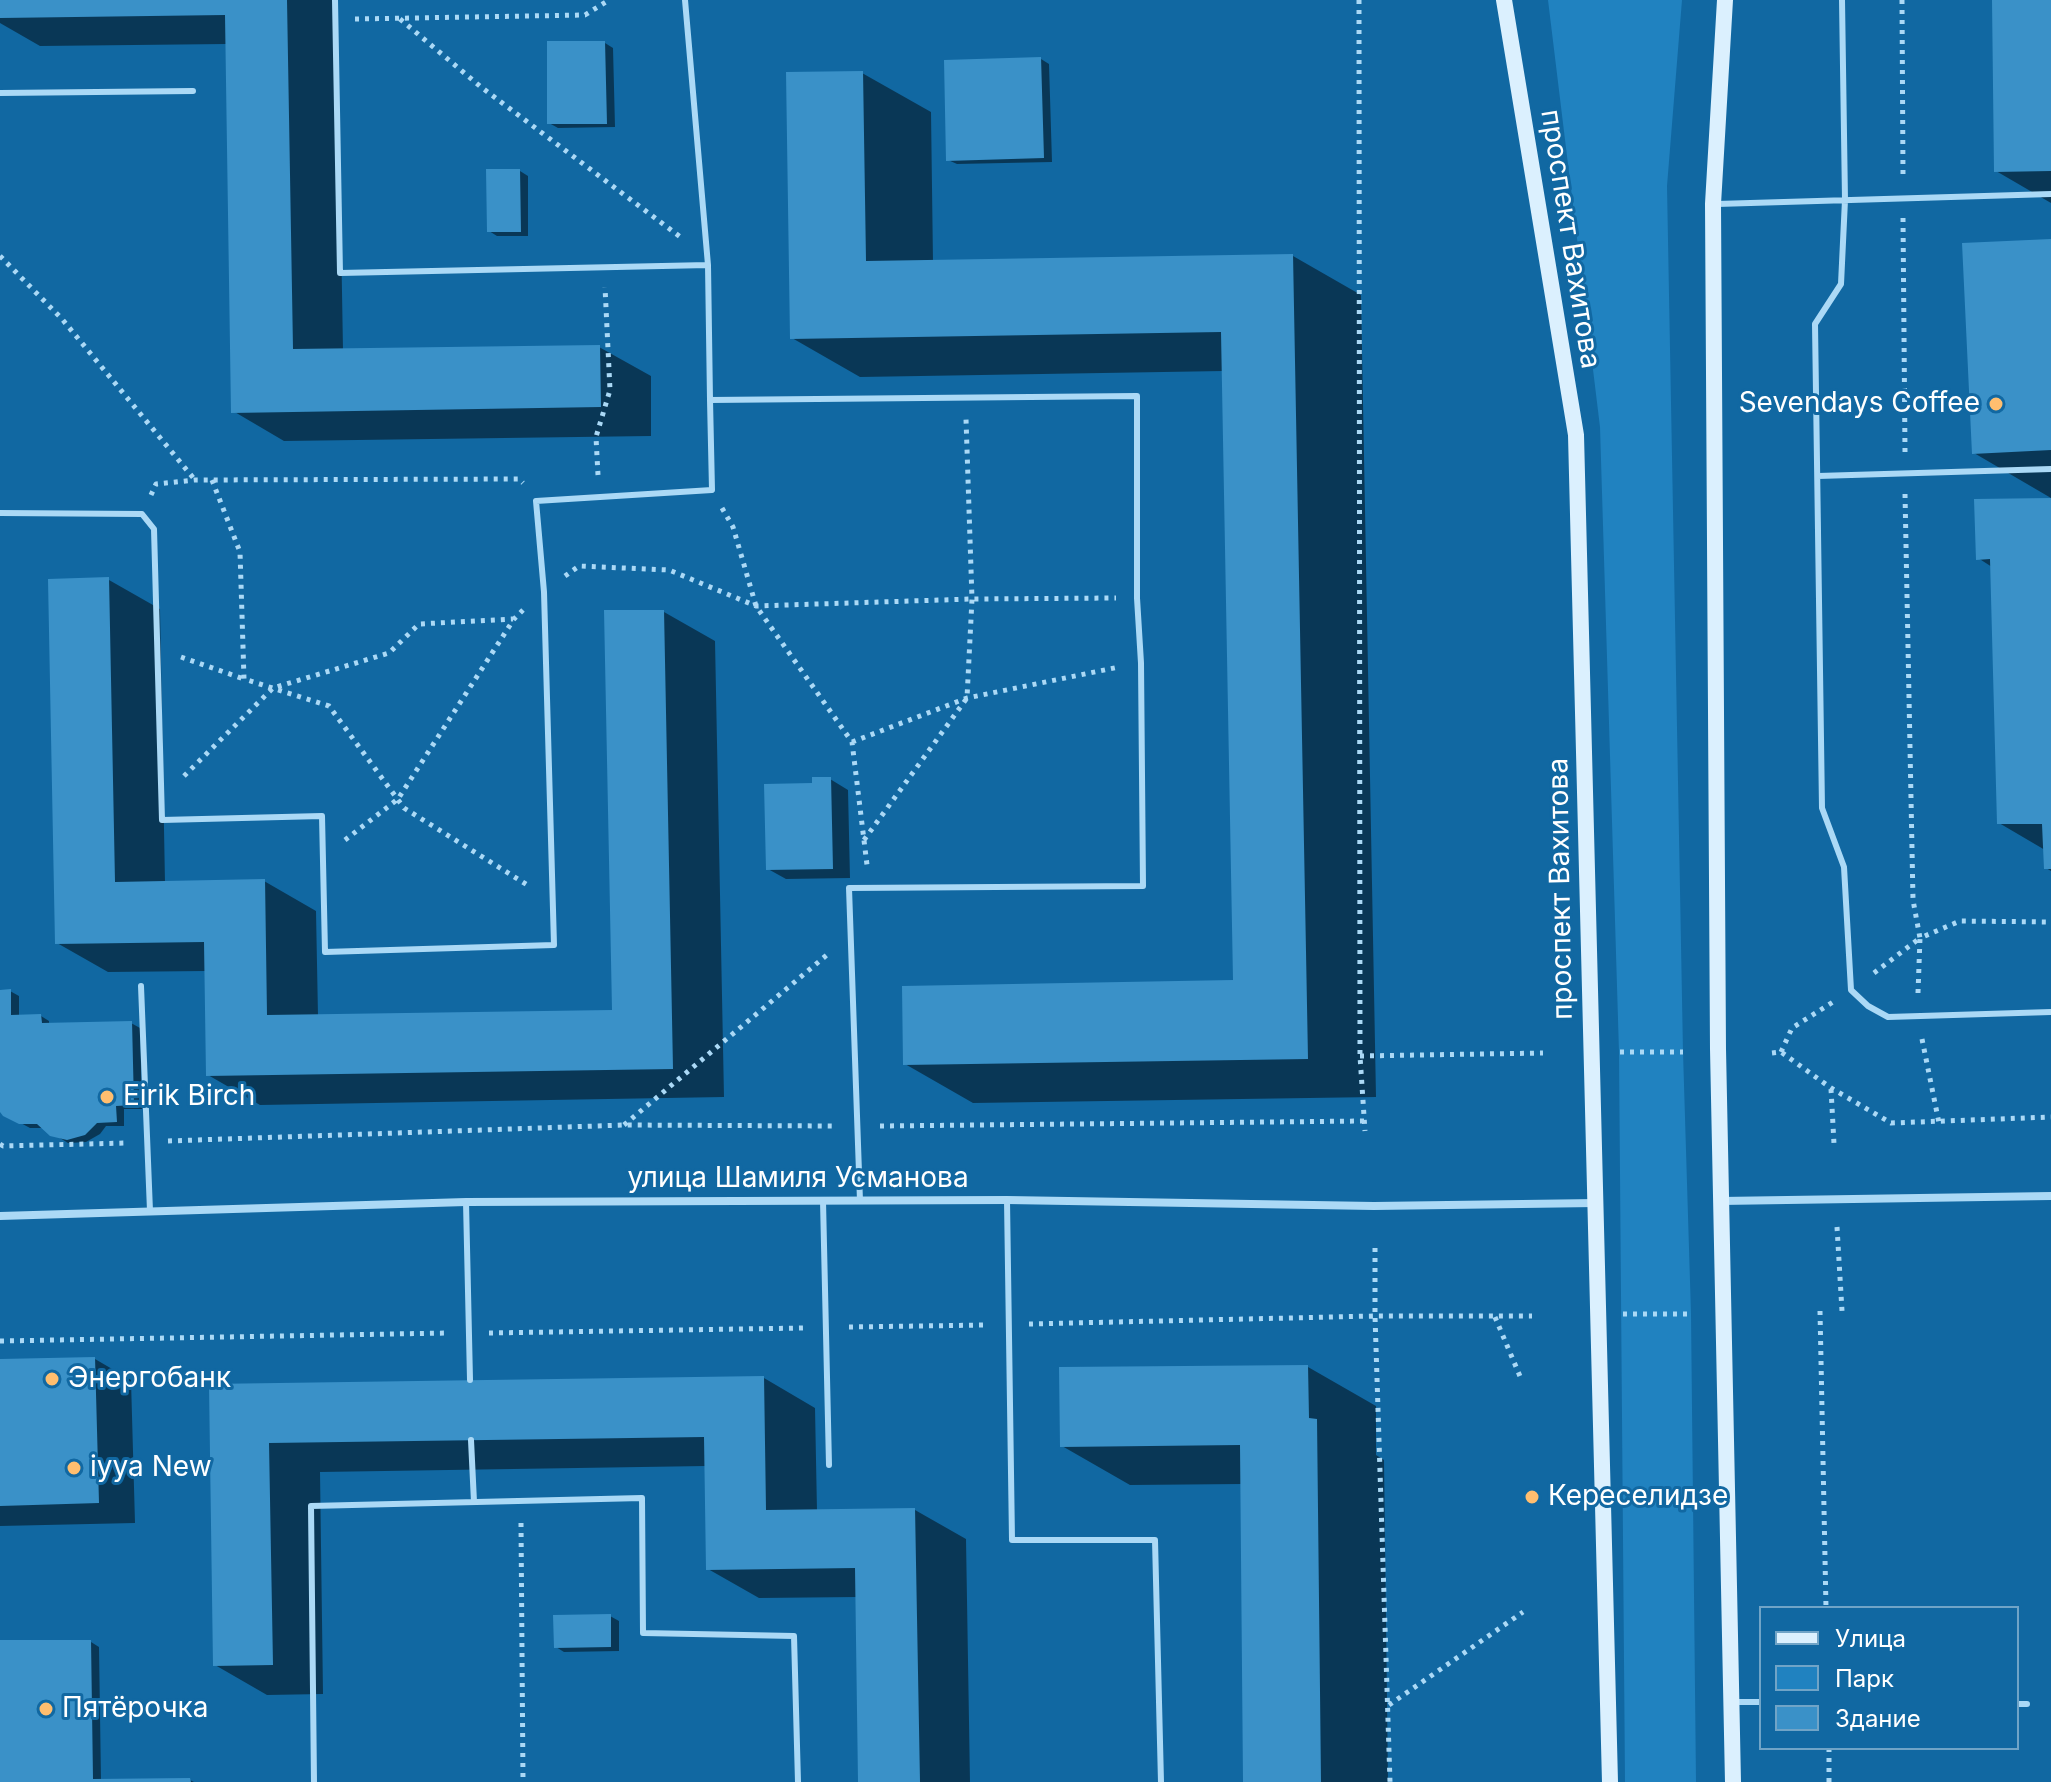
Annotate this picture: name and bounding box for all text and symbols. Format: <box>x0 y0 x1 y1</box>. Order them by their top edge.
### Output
street label: проспект Вахитова <box>1533 107 1607 371</box>
place label: Sevendays Coffee <box>1739 387 1980 421</box>
marker: Sevendays Coffee <box>1987 395 2005 413</box>
street label: проспект Вахитова <box>1542 758 1580 1020</box>
place label: Eirik Birch <box>123 1080 255 1114</box>
marker: Eirik Birch <box>98 1088 116 1106</box>
street label: улица Шамиля Усманова <box>627 1162 969 1196</box>
place label: Энергобанк <box>68 1362 231 1396</box>
marker: Энергобанк <box>43 1370 61 1388</box>
place label: iyya New <box>90 1451 212 1485</box>
marker: iyya New <box>65 1459 83 1477</box>
place label: Кереселидзе <box>1548 1480 1728 1514</box>
marker: Кереселидзе <box>1523 1488 1541 1506</box>
legend <box>1759 1606 2019 1750</box>
text: Улица <box>1835 1624 1906 1653</box>
text: Парк <box>1835 1664 1894 1693</box>
place label: Пятёрочка <box>62 1692 209 1726</box>
marker: Пятёрочка <box>37 1700 55 1718</box>
text: Здание <box>1835 1704 1921 1733</box>

